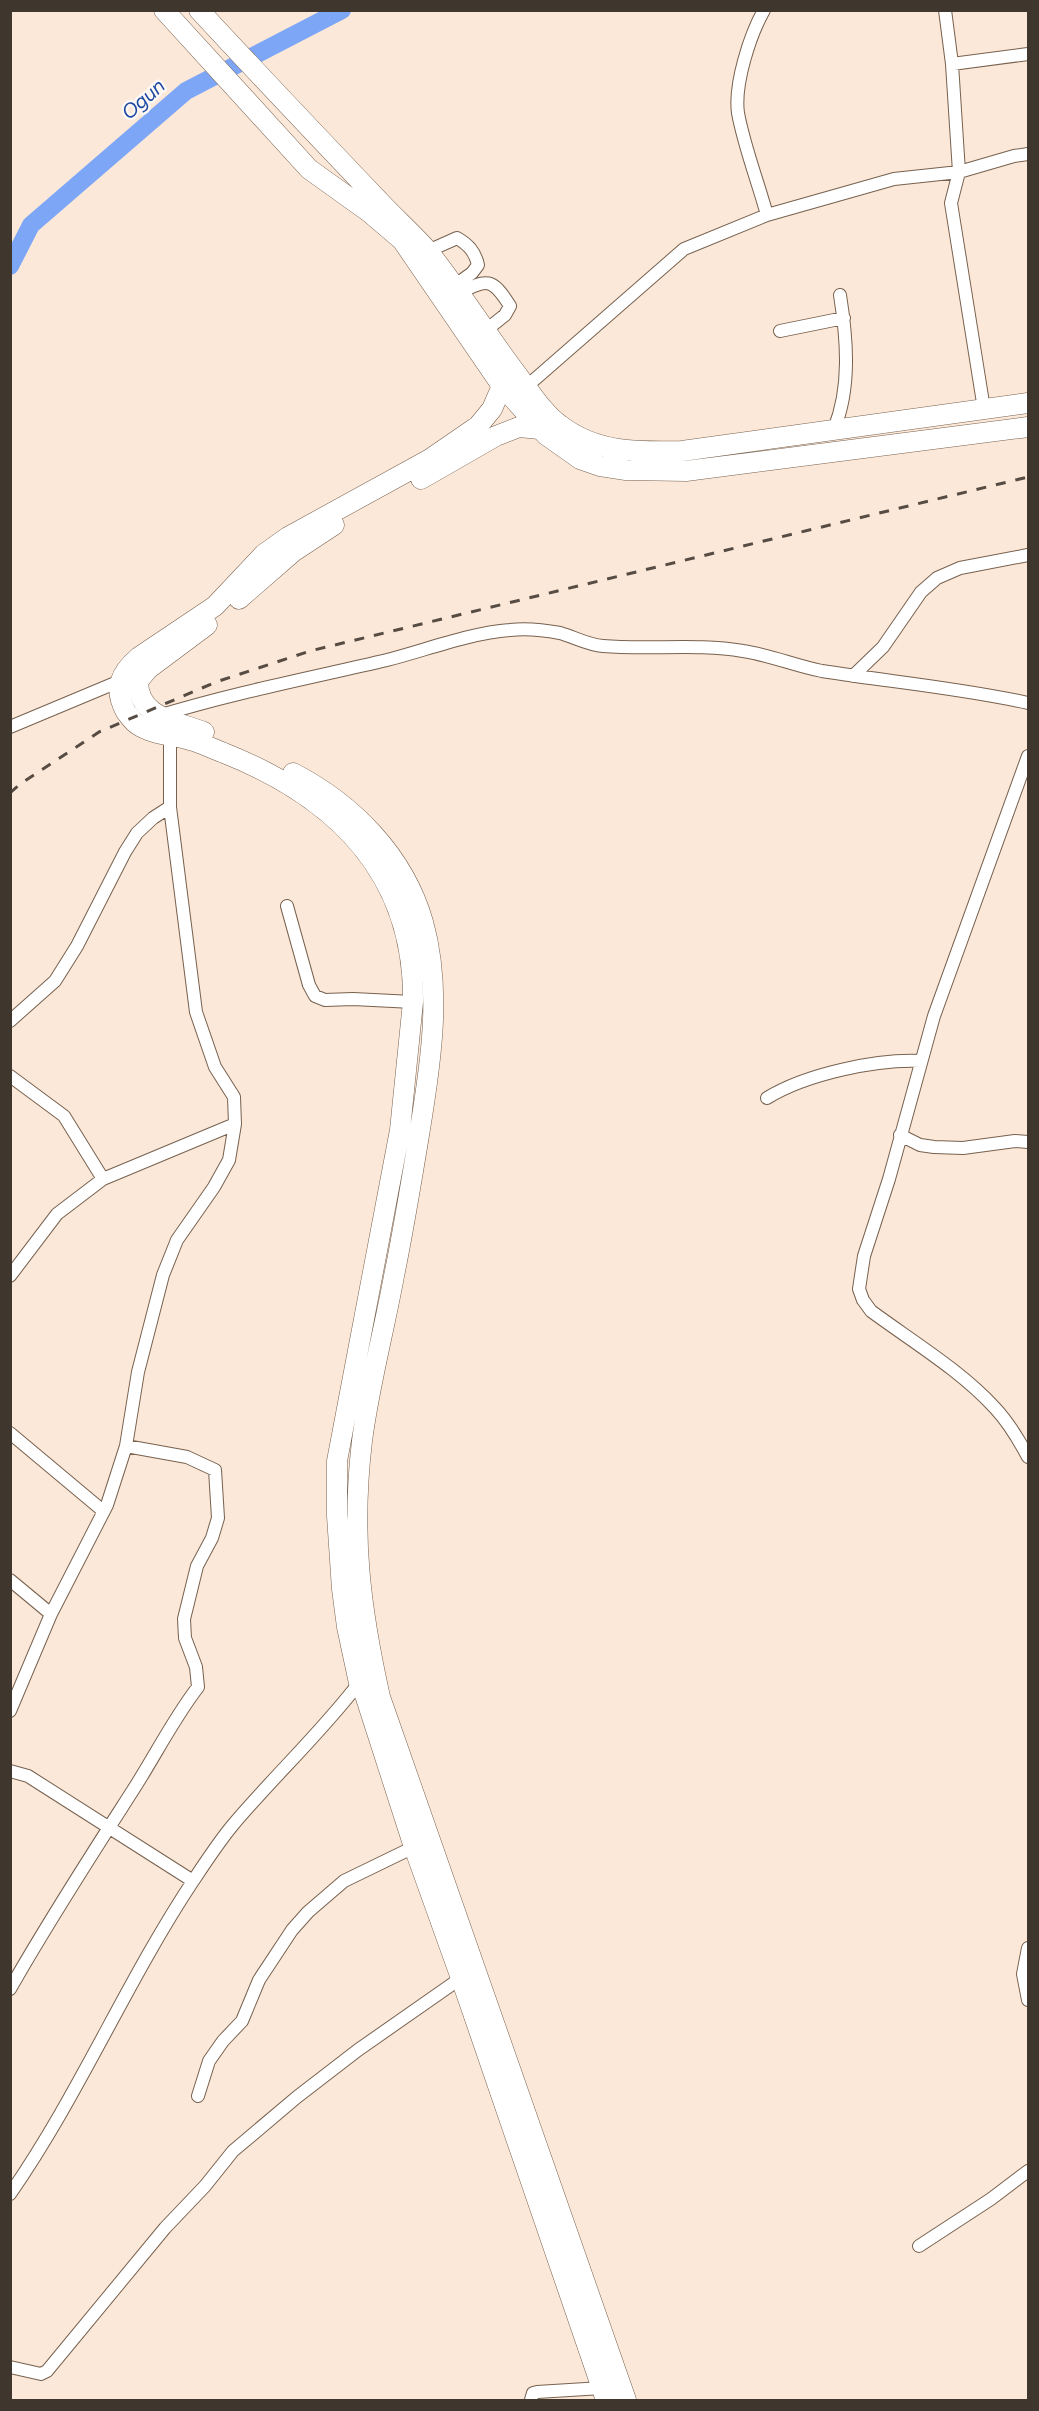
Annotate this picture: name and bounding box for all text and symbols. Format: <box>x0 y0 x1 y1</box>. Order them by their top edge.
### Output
water label: Ogun <box>116 74 170 124</box>

